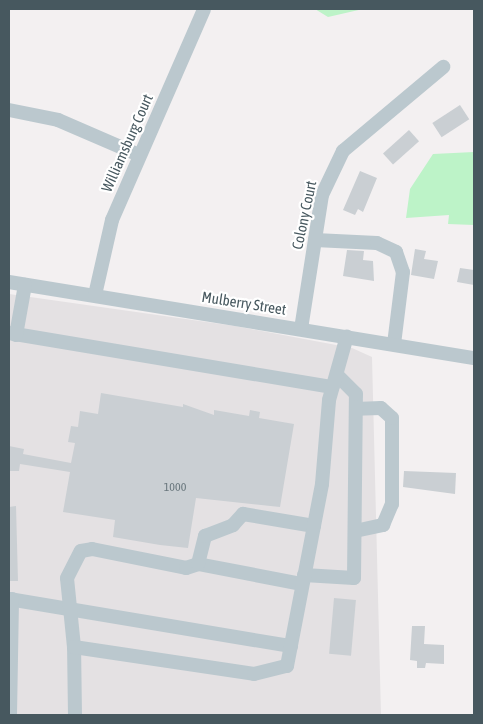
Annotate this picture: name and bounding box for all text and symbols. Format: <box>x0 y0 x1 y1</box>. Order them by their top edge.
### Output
street label: Williamsburg Court <box>97 91 157 195</box>
street label: Colony Court <box>288 179 320 251</box>
street label: Mulberry Street <box>201 287 287 319</box>
house number: 1000 <box>164 481 186 495</box>

